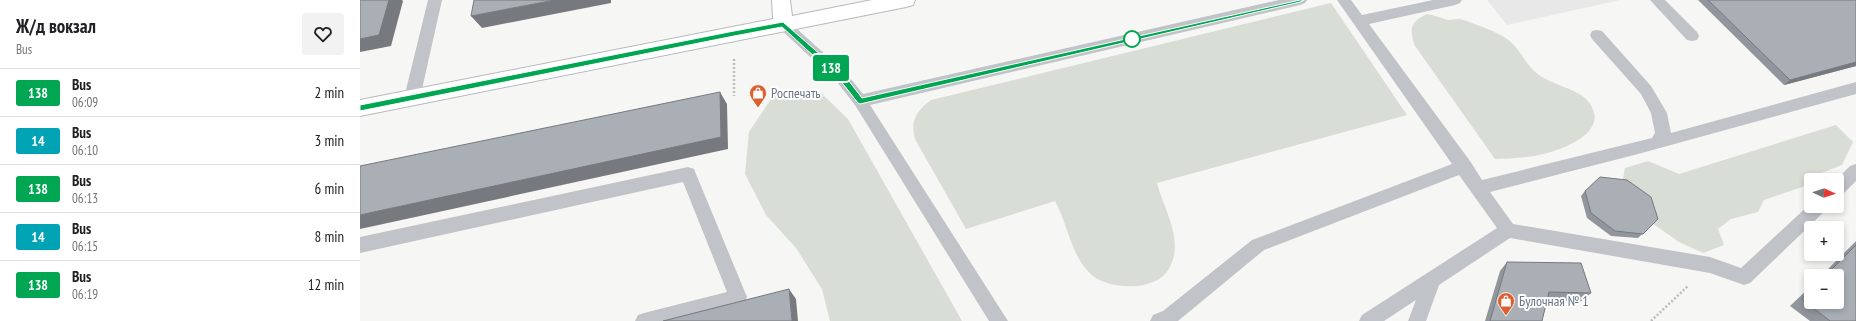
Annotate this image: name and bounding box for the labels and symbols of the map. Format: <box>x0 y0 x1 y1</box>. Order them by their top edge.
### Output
unlabelled marker <box>1123 30 1141 48</box>
line badge: 138 <box>808 55 854 81</box>
shop icon: Роспечать <box>748 83 768 108</box>
place label: Роспечать <box>771 84 821 102</box>
north arrow <box>1804 173 1844 213</box>
shop icon: Булочная № 1 <box>1496 291 1516 316</box>
place label: Булочная № 1 <box>1519 292 1588 310</box>

